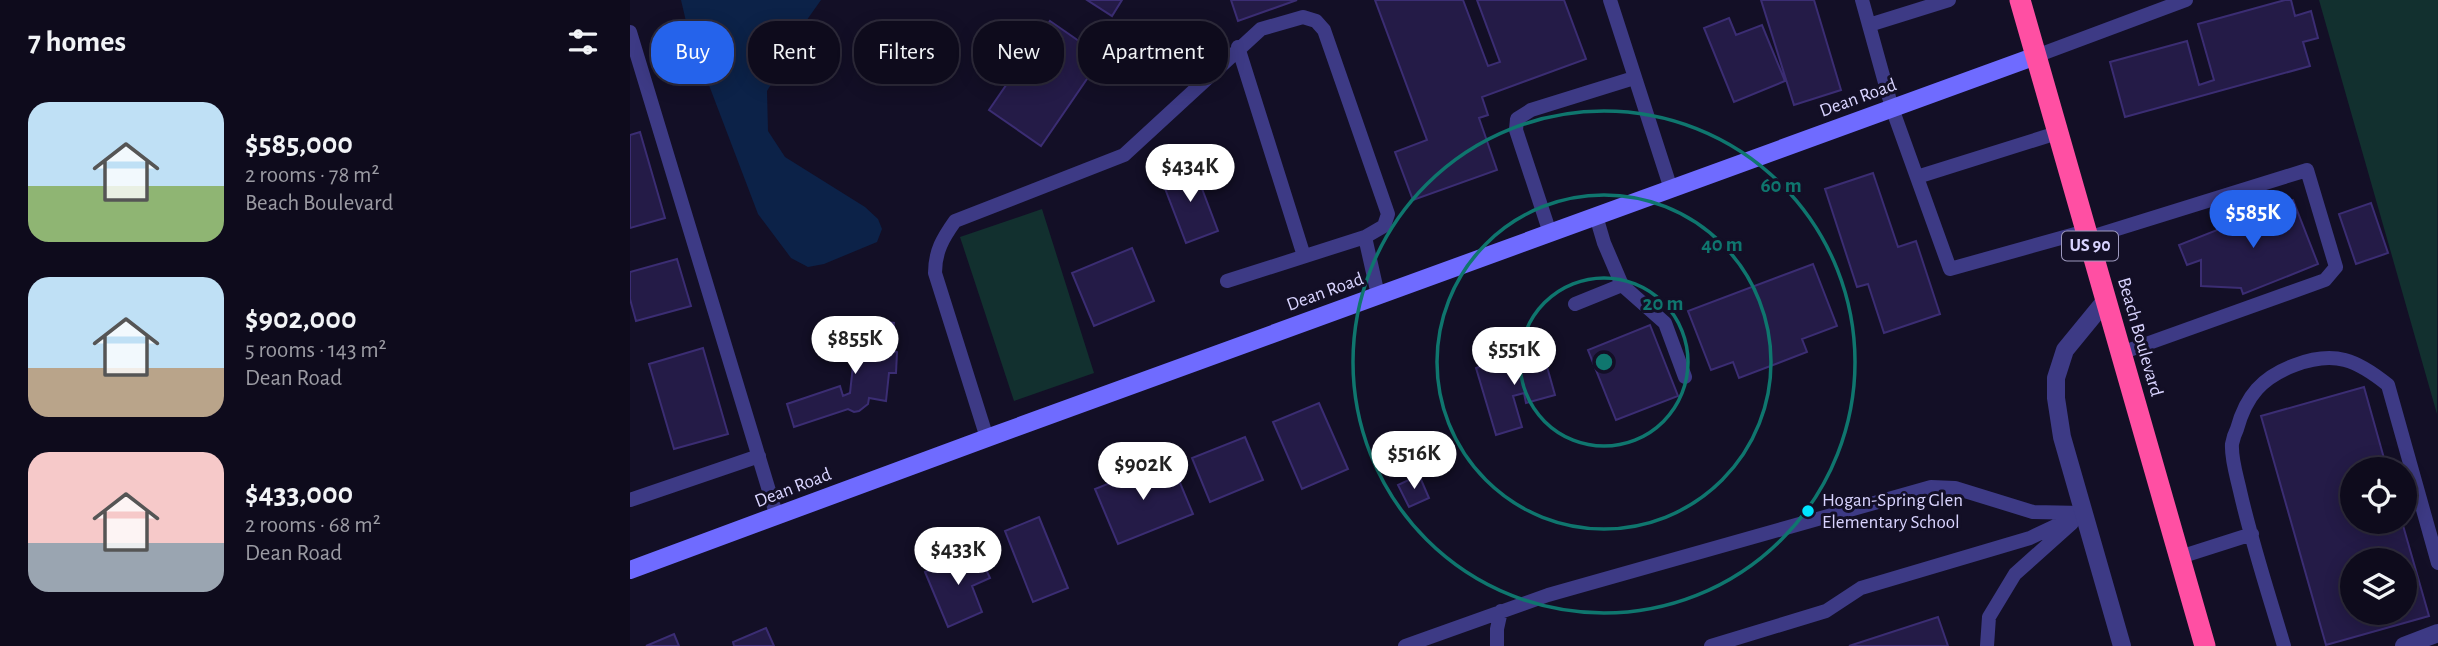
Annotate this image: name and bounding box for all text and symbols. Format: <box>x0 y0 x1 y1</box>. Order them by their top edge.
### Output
chip: Buy <box>651 21 734 84</box>
chip: Rent <box>748 21 840 84</box>
chip: Filters <box>854 21 959 84</box>
chip: New <box>973 21 1064 84</box>
chip: Apartment <box>1078 21 1228 84</box>
icon: filters <box>564 23 602 61</box>
text: 7 homes <box>28 27 126 57</box>
street label: Dean Road <box>1817 75 1899 121</box>
text: $585,000 <box>245 129 353 159</box>
icon: home <box>84 130 168 214</box>
pin: $434K <box>1141 144 1239 204</box>
text: $434K <box>1162 155 1218 178</box>
text: 2 rooms · 78 m² <box>245 164 380 187</box>
text: 60 m <box>1760 175 1802 196</box>
pin: $585K <box>2204 190 2302 250</box>
text: Beach Boulevard <box>245 192 393 215</box>
text: $585K <box>2226 201 2281 224</box>
road number: US 90 <box>2062 232 2118 260</box>
text: 40 m <box>1701 234 1743 255</box>
street label: Dean Road <box>1284 269 1366 315</box>
street label: Beach Boulevard <box>2114 275 2166 399</box>
text: 20 m <box>1643 293 1683 314</box>
text: $902,000 <box>245 304 357 334</box>
icon: home <box>84 305 168 389</box>
pin: $855K <box>806 316 904 376</box>
text: $855K <box>828 327 883 350</box>
pin: $551K <box>1465 328 1563 387</box>
text: $551K <box>1488 338 1540 361</box>
text: 5 rooms · 143 m² <box>245 339 387 362</box>
centre of rings <box>1592 350 1616 374</box>
text: Dean Road <box>245 367 342 390</box>
pin: $516K <box>1365 432 1463 491</box>
pin: $902K <box>1094 442 1192 502</box>
text: $516K <box>1387 442 1441 465</box>
text: $902K <box>1114 453 1172 476</box>
map controls <box>2340 457 2417 625</box>
button: locate <box>2340 457 2417 534</box>
street label: Dean Road <box>752 465 834 511</box>
text: $433,000 <box>245 479 353 509</box>
icon: home <box>84 480 168 564</box>
place label: Hogan-Spring Glen Elementary School <box>1822 491 1963 532</box>
marker: Hogan-Spring Glen Elementary School <box>1800 503 1816 519</box>
text: 2 rooms · 68 m² <box>245 514 381 537</box>
pin: $433K <box>909 528 1007 587</box>
text: $433K <box>930 538 986 561</box>
text: Dean Road <box>245 542 342 565</box>
button: layers <box>2340 548 2417 625</box>

